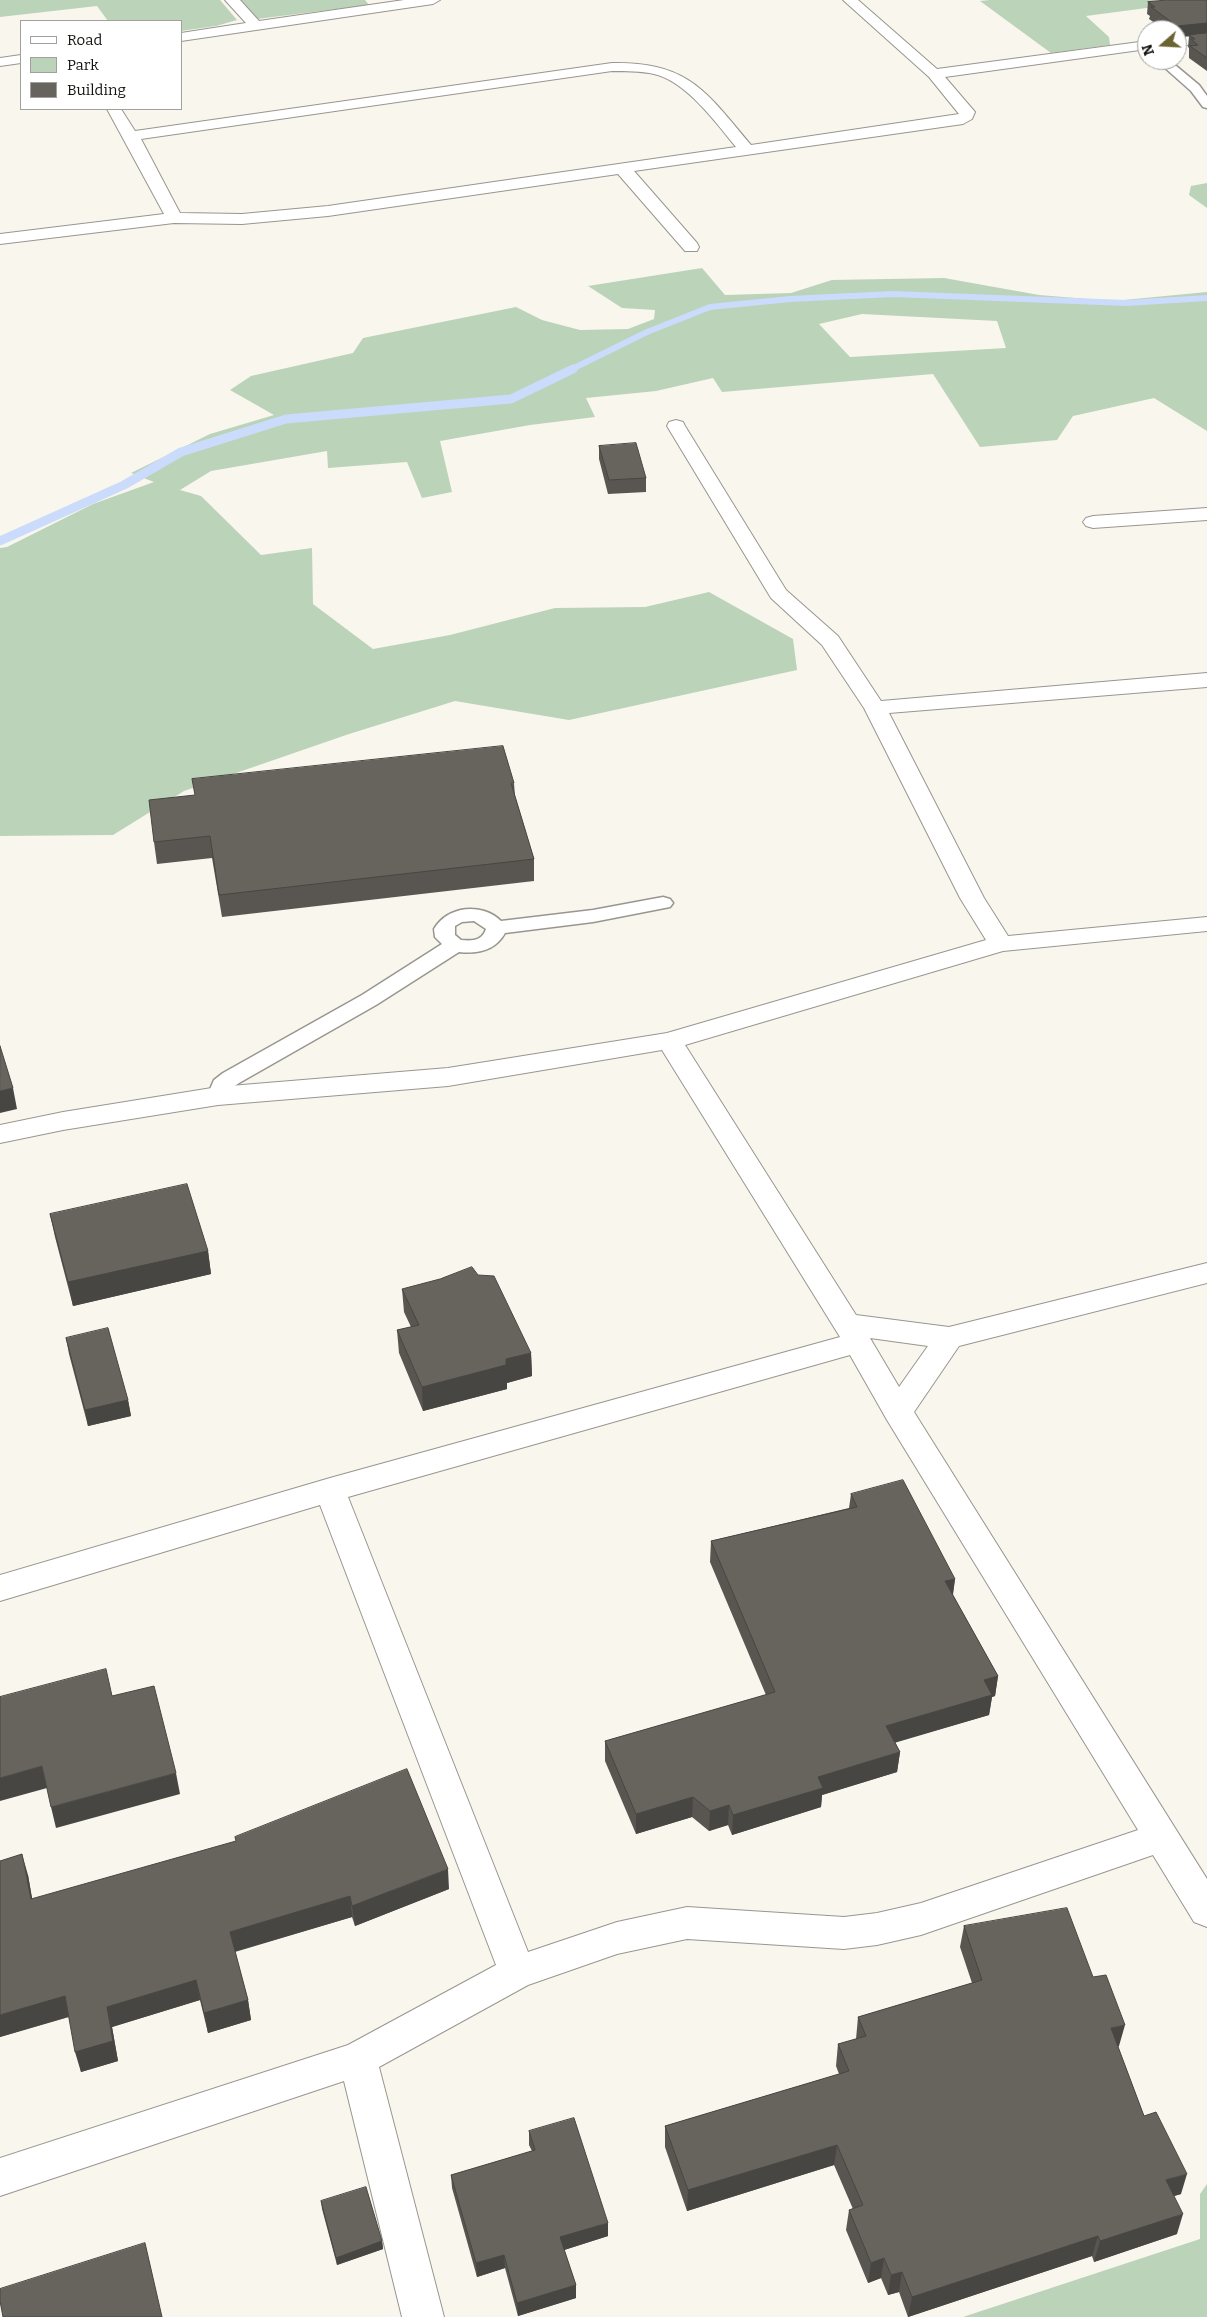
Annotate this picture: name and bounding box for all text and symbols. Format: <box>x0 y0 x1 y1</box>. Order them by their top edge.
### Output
legend <box>20 20 182 110</box>
north arrow <box>1137 20 1187 70</box>
text: Road <box>67 31 102 49</box>
text: N <box>1138 42 1158 58</box>
text: Park <box>67 56 99 74</box>
text: Building <box>67 81 126 99</box>

